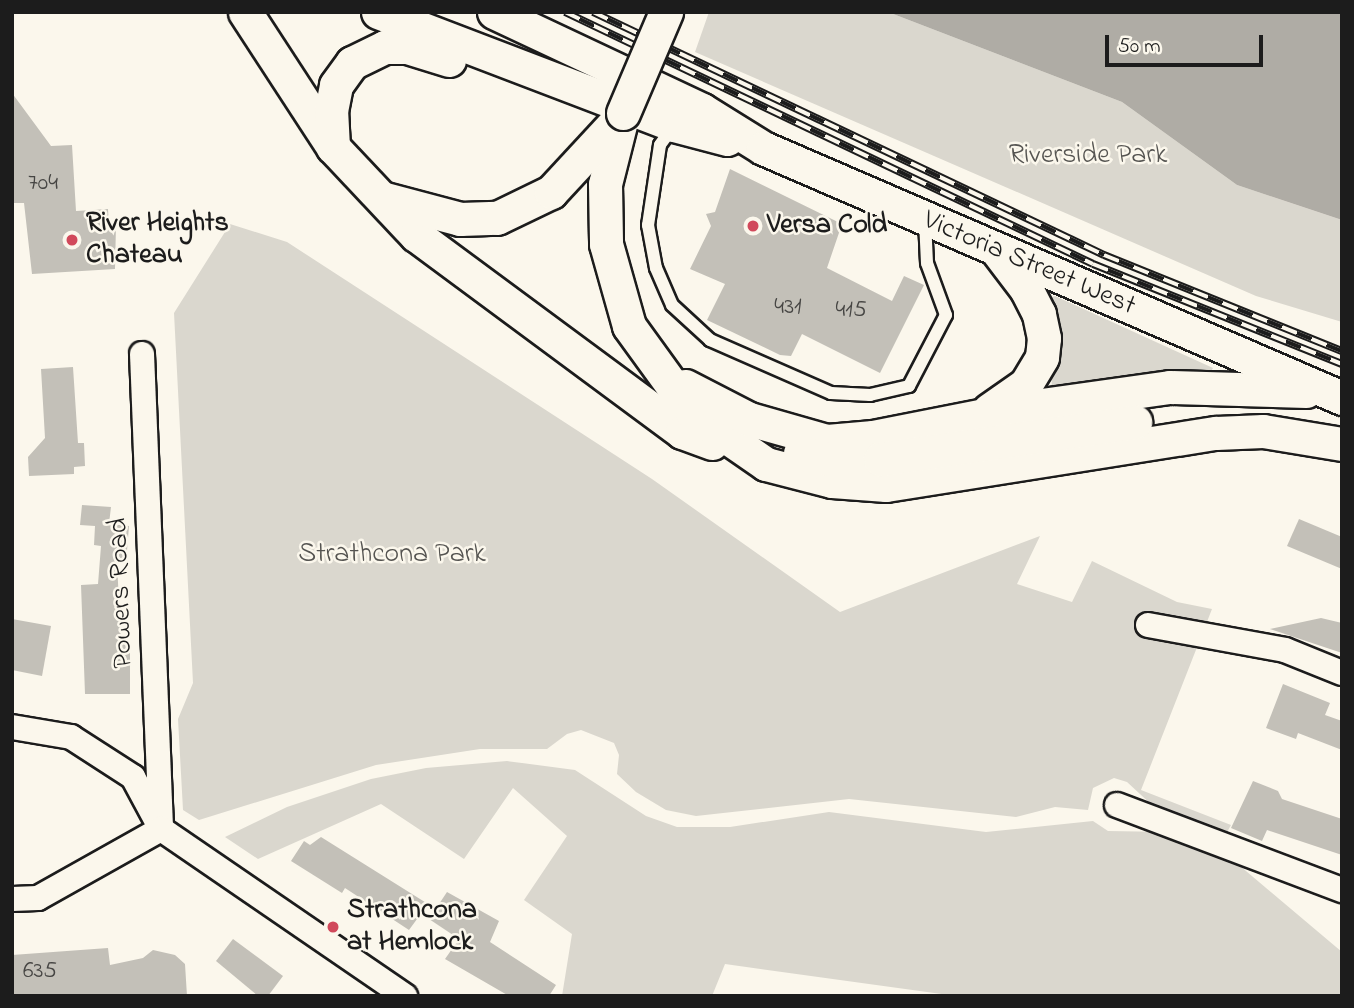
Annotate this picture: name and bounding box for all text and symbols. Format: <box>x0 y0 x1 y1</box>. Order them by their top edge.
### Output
scale bar <box>1109 21 1266 65</box>
text: 50 m <box>1118 32 1161 62</box>
park label: Riverside Park <box>1009 139 1167 173</box>
house number: 704 <box>28 170 58 198</box>
street label: Victoria Street West <box>918 204 1140 324</box>
place label: River Heights Chateau <box>86 207 229 273</box>
place label: Versa Cold <box>767 209 887 243</box>
marker: Versa Cold <box>745 218 761 234</box>
marker: River Heights Chateau <box>64 232 80 248</box>
house number: 431 <box>774 294 802 322</box>
house number: 415 <box>835 297 867 325</box>
street label: Powers Road <box>103 517 141 669</box>
park label: Strathcona Park <box>298 538 486 572</box>
place label: Strathcona at Hemlock <box>347 894 477 960</box>
marker: Strathcona at Hemlock <box>325 919 341 935</box>
house number: 635 <box>23 958 57 986</box>

